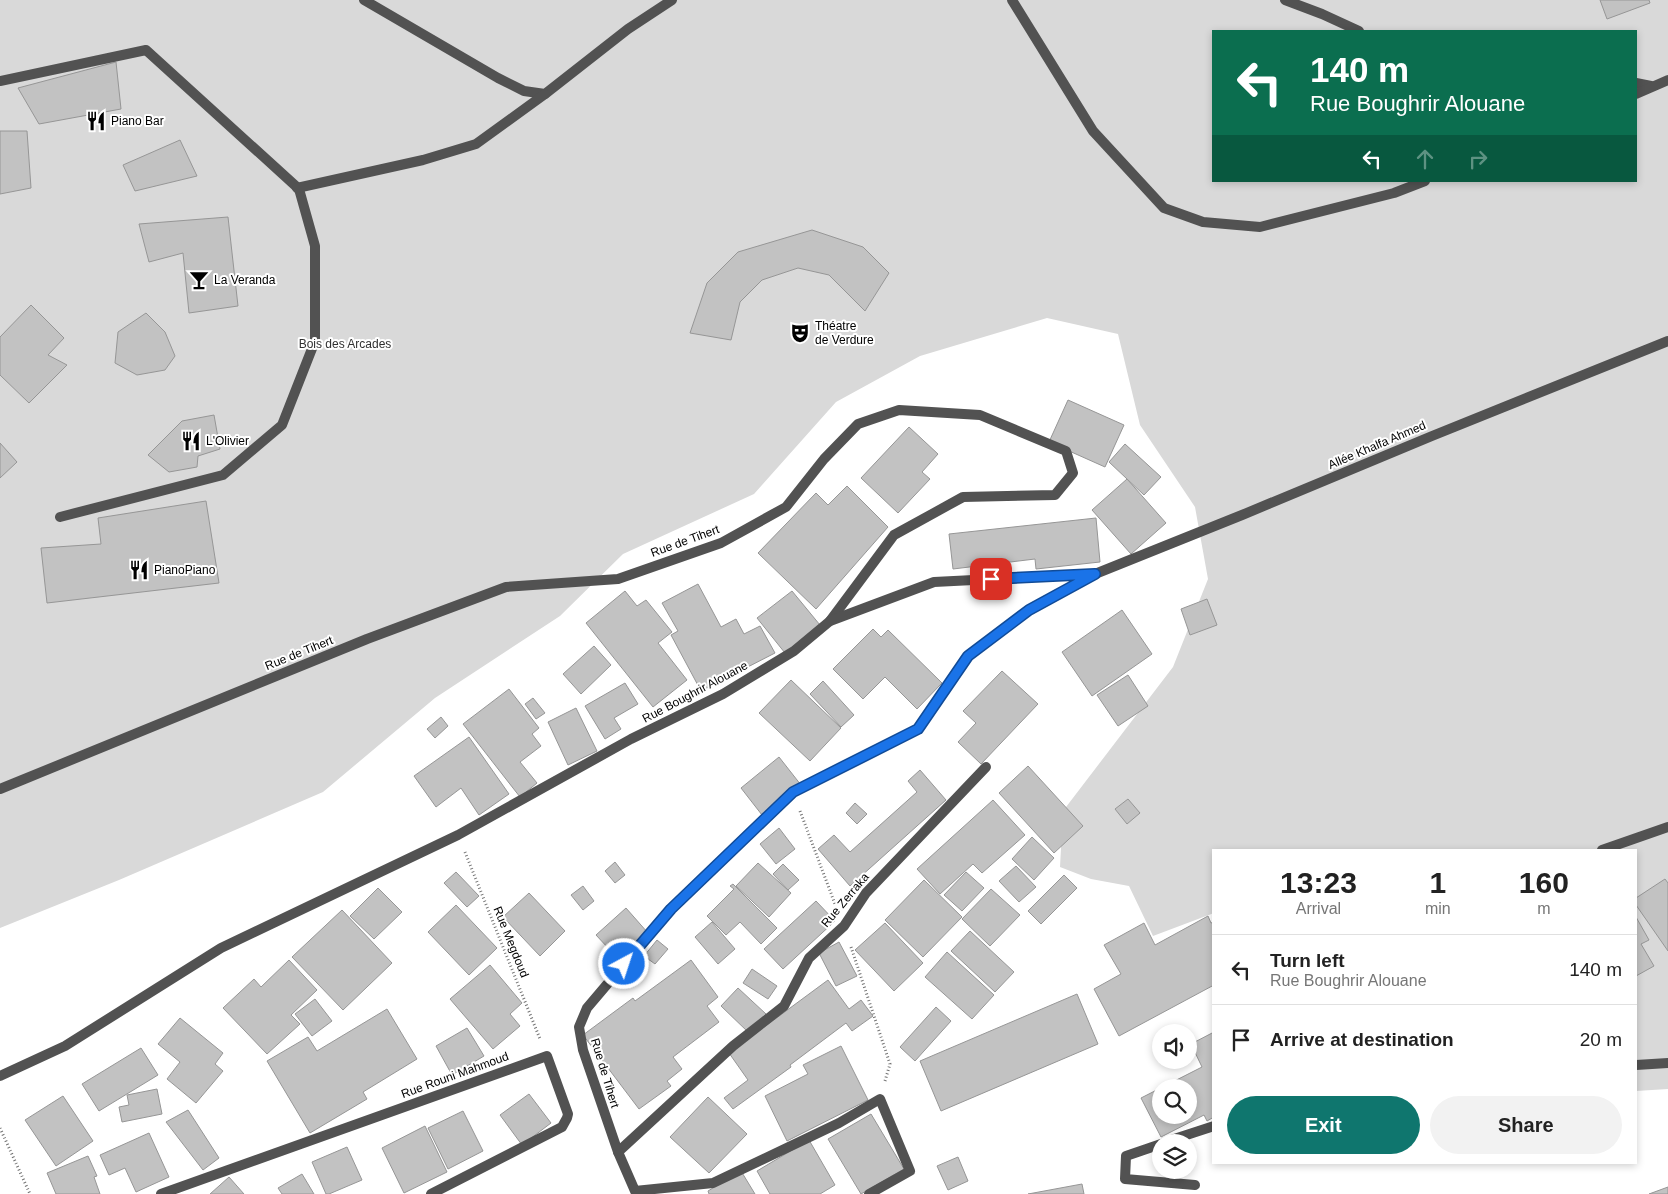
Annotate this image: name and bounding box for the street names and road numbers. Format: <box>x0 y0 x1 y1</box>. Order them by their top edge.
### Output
street label: Allée Khalfa Ahmed <box>1326 418 1428 472</box>
street label: Rue de Tihert <box>649 522 722 560</box>
street label: Rue de Tihert <box>263 633 336 673</box>
street label: Rue Boughrir Alouane <box>640 658 750 726</box>
street label: Rue Zerraka <box>818 870 872 930</box>
street label: Rue Megdoud <box>490 904 532 980</box>
street label: Rue de Tihert <box>588 1037 622 1110</box>
street label: Rue Rouni Mahmoud <box>399 1049 511 1101</box>

